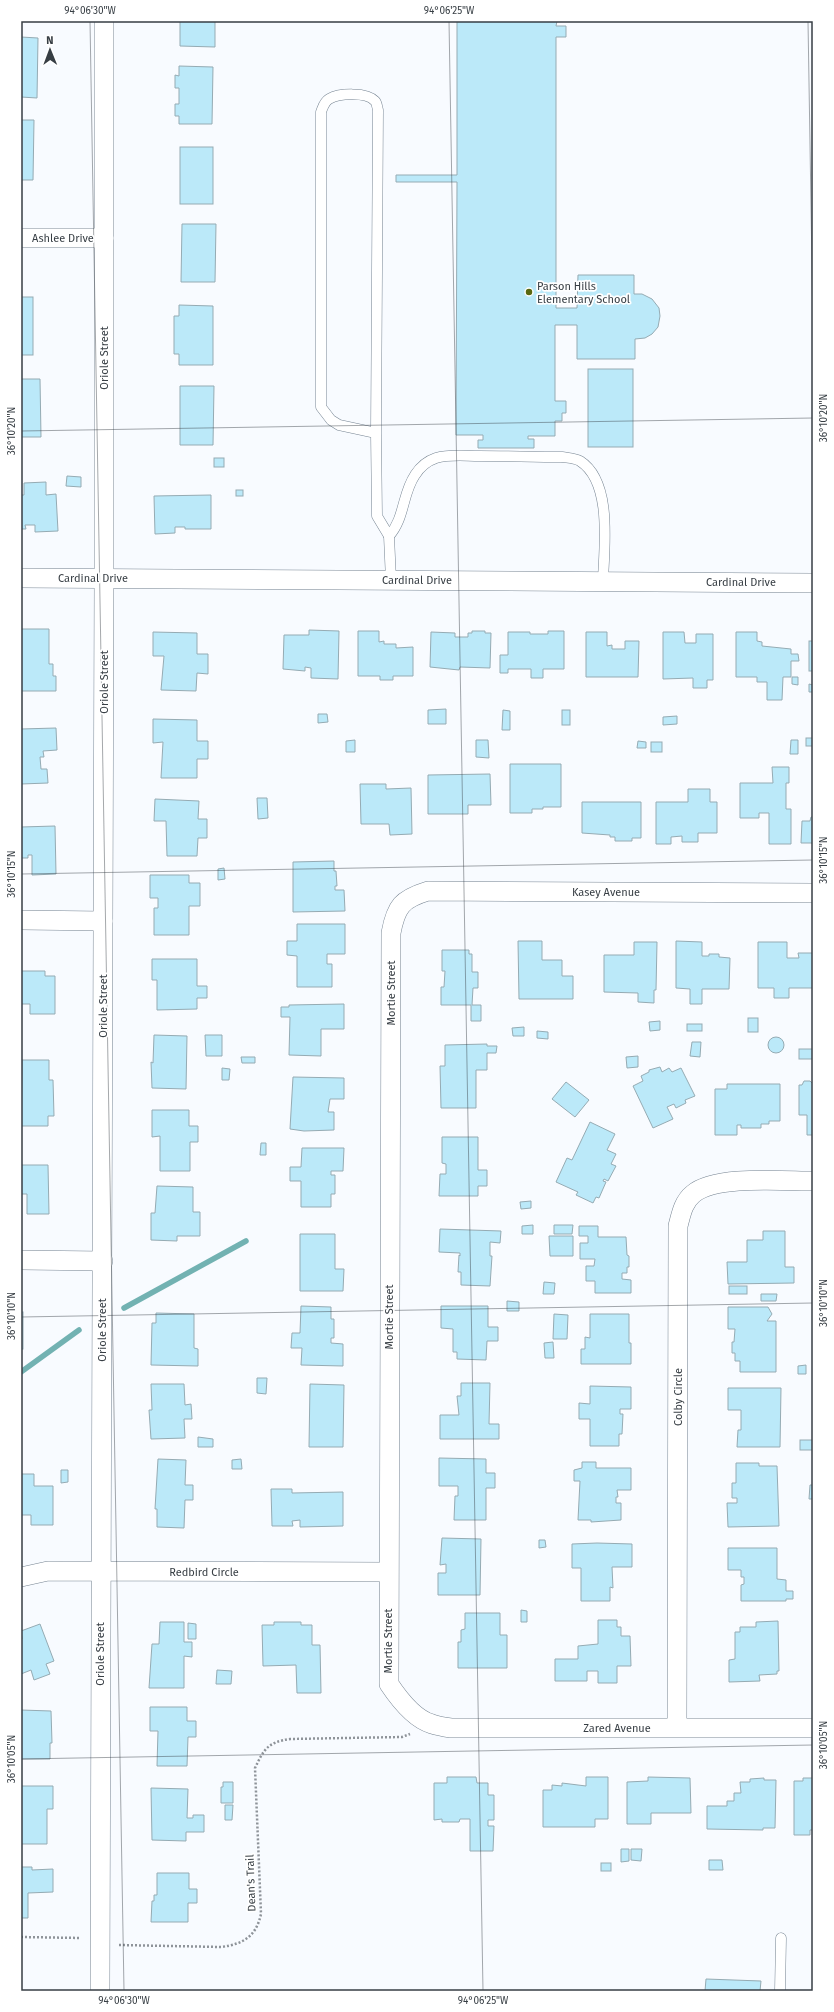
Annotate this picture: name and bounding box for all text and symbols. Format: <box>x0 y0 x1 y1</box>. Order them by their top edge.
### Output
text: 94°06'30"W <box>64 5 116 17</box>
text: 94°06'25"W <box>424 5 475 17</box>
north arrow <box>30 30 70 70</box>
text: N <box>46 34 54 47</box>
street label: Ashlee Drive <box>32 232 94 245</box>
place label: Parson Hills Elementary School <box>537 280 630 306</box>
marker: Parson Hills Elementary School <box>524 287 534 297</box>
street label: Oriole Street <box>98 326 111 390</box>
text: 36°10'20"N <box>818 394 830 442</box>
text: 36°10'20"N <box>6 407 18 455</box>
street label: Cardinal Drive <box>58 572 128 585</box>
street label: Cardinal Drive <box>382 574 452 587</box>
street label: Cardinal Drive <box>706 576 776 589</box>
street label: Oriole Street <box>98 650 111 714</box>
text: 36°10'15"N <box>818 836 830 884</box>
text: 36°10'15"N <box>6 850 18 898</box>
street label: Kasey Avenue <box>572 886 640 899</box>
street label: Mortie Street <box>385 960 398 1026</box>
street label: Oriole Street <box>97 974 110 1038</box>
text: 36°10'10"N <box>818 1279 830 1327</box>
street label: Mortie Street <box>383 1284 396 1350</box>
text: 36°10'10"N <box>6 1292 18 1340</box>
street label: Oriole Street <box>96 1298 109 1362</box>
street label: Colby Circle <box>672 1368 685 1426</box>
street label: Redbird Circle <box>169 1566 239 1579</box>
street label: Mortie Street <box>382 1608 395 1674</box>
street label: Oriole Street <box>94 1622 107 1686</box>
text: 36°10'05"N <box>818 1721 830 1769</box>
street label: Zared Avenue <box>583 1722 651 1735</box>
text: 36°10'05"N <box>6 1735 18 1783</box>
street label: Dean's Trail <box>244 1854 258 1912</box>
text: 94°06'30"W <box>98 1995 150 2007</box>
text: 94°06'25"W <box>458 1995 509 2007</box>

